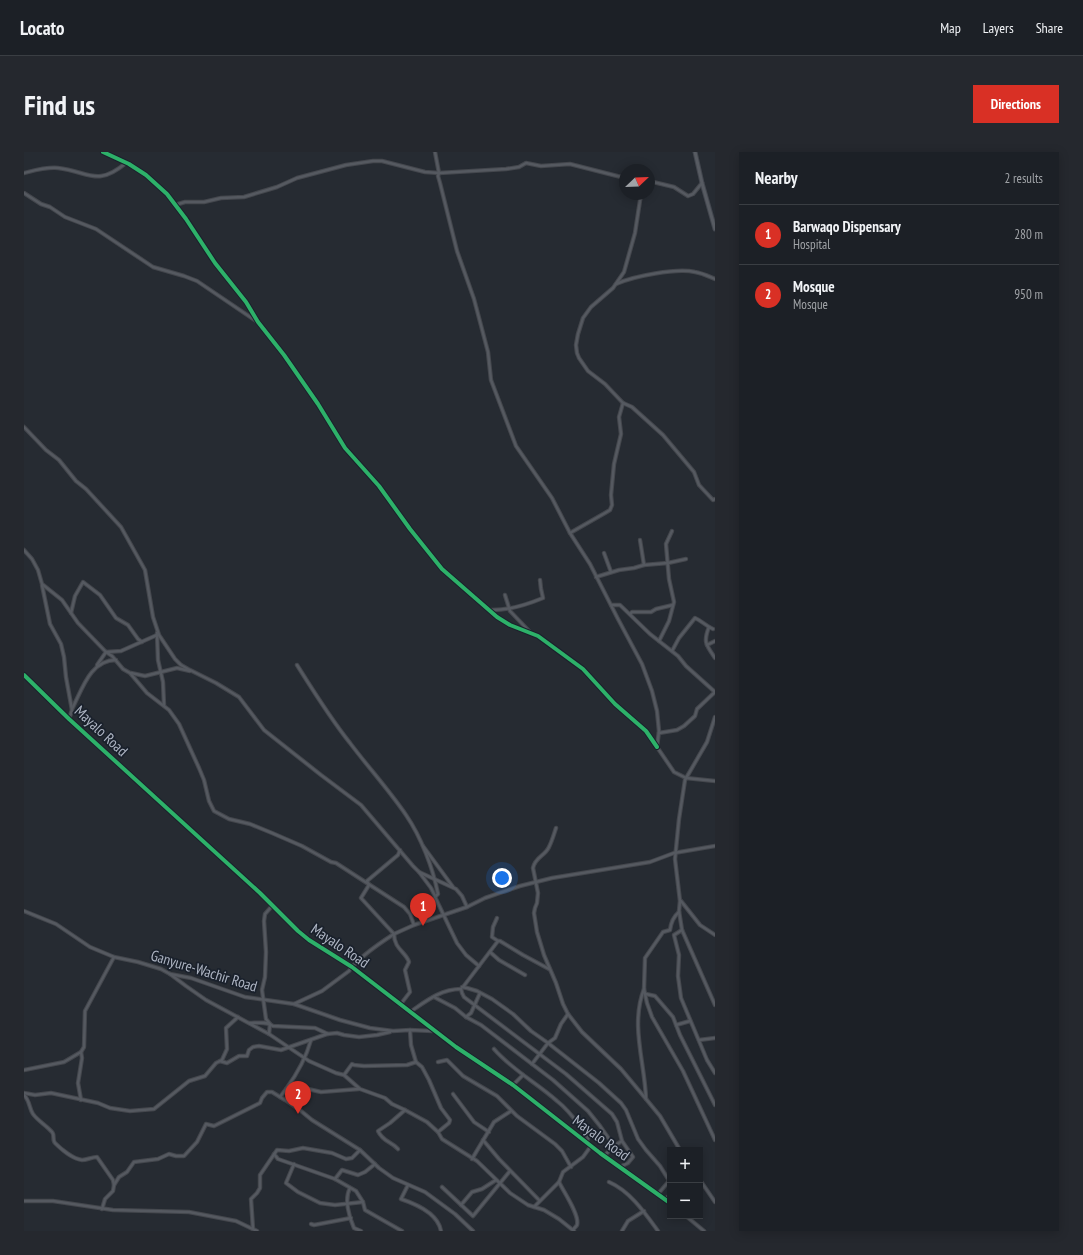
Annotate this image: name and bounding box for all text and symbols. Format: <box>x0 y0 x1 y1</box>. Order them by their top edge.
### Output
text: Locato <box>20 16 65 40</box>
text: Map <box>940 19 961 37</box>
text: Layers <box>983 19 1014 37</box>
text: Share <box>1036 19 1063 37</box>
button: Directions <box>973 85 1059 123</box>
text: Find us <box>24 86 95 123</box>
north arrow <box>619 164 655 200</box>
text: Nearby <box>755 167 798 189</box>
text: 2 results <box>1004 170 1043 187</box>
text: Barwaqo Dispensary <box>793 217 901 236</box>
text: 1 <box>765 226 771 243</box>
text: 280 m <box>1014 226 1043 243</box>
text: Hospital <box>793 236 830 253</box>
text: Mosque <box>793 277 835 296</box>
text: 2 <box>765 286 771 303</box>
text: 950 m <box>1014 286 1043 303</box>
text: Mosque <box>793 296 828 313</box>
street label: Mayalo Road <box>71 701 132 760</box>
your location <box>492 868 512 888</box>
pin: 1 <box>410 893 436 926</box>
street label: Mayalo Road <box>308 919 373 972</box>
street label: Ganyure-Wachir Road <box>149 945 260 996</box>
pin: 2 <box>285 1081 311 1114</box>
street label: Mayalo Road <box>569 1111 634 1165</box>
map controls <box>667 1147 703 1219</box>
button: + <box>667 1147 703 1183</box>
button: − <box>667 1183 703 1219</box>

